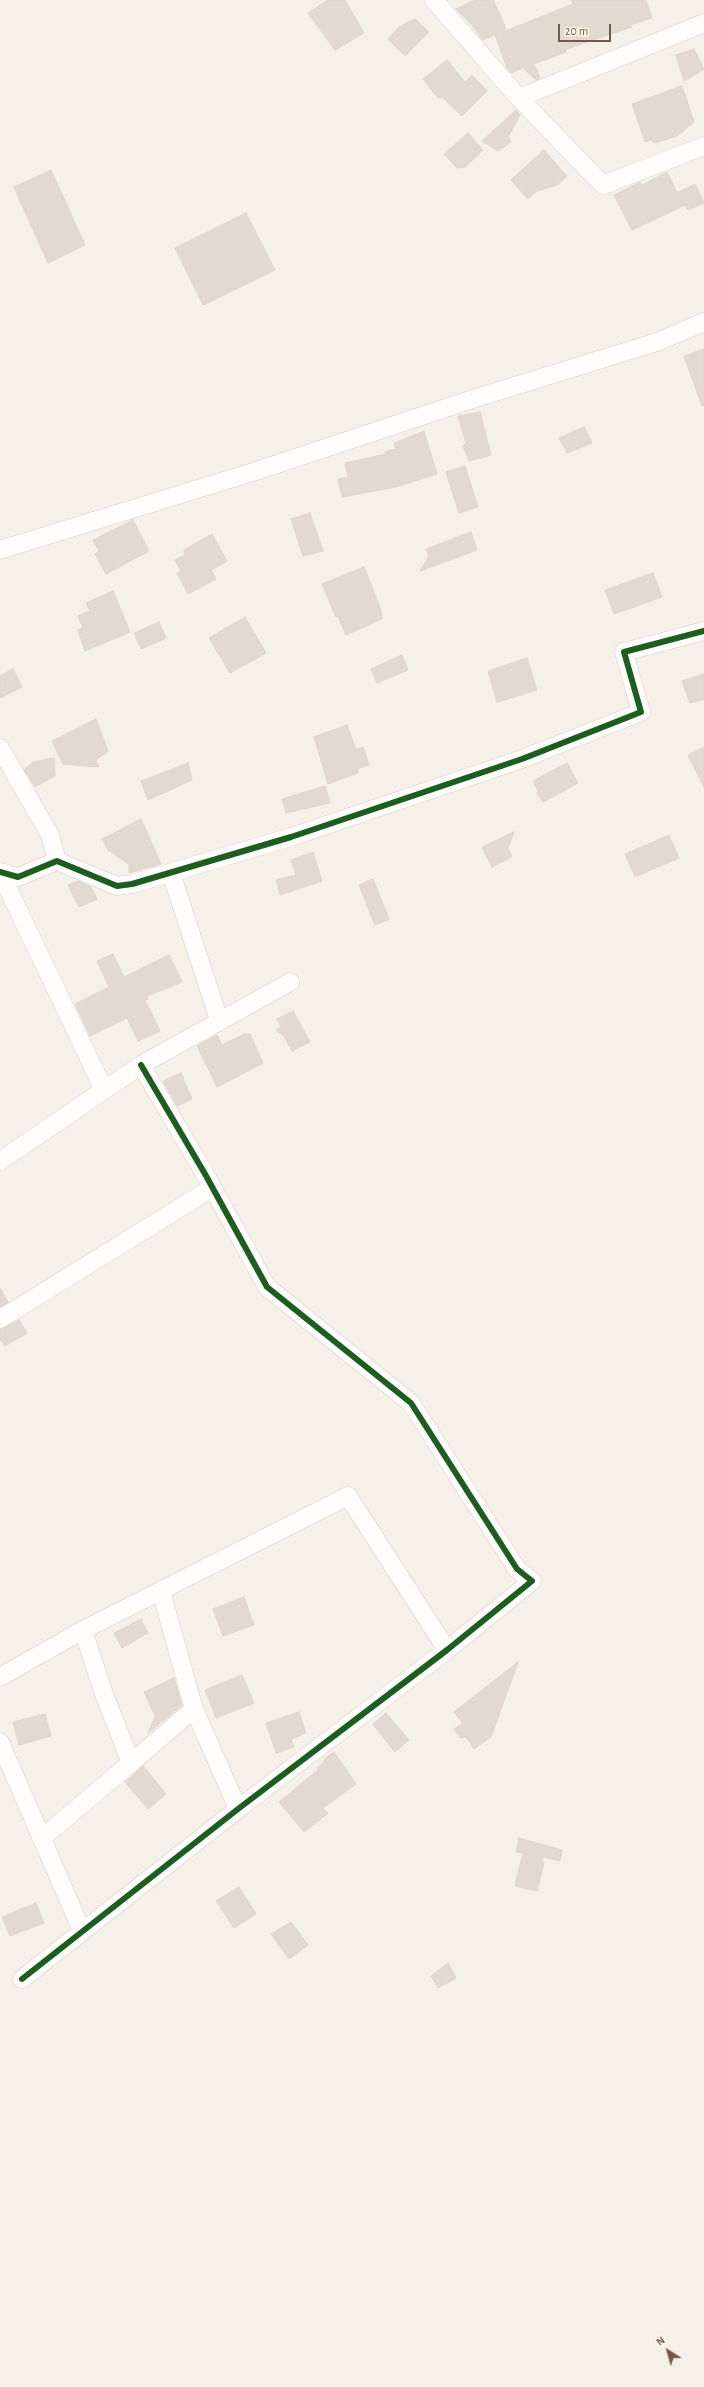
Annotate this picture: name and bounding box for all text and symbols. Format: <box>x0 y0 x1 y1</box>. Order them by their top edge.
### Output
scale bar <box>560 16 613 42</box>
text: 20 m <box>565 25 588 37</box>
north arrow <box>648 2331 688 2371</box>
text: N <box>654 2334 667 2348</box>

